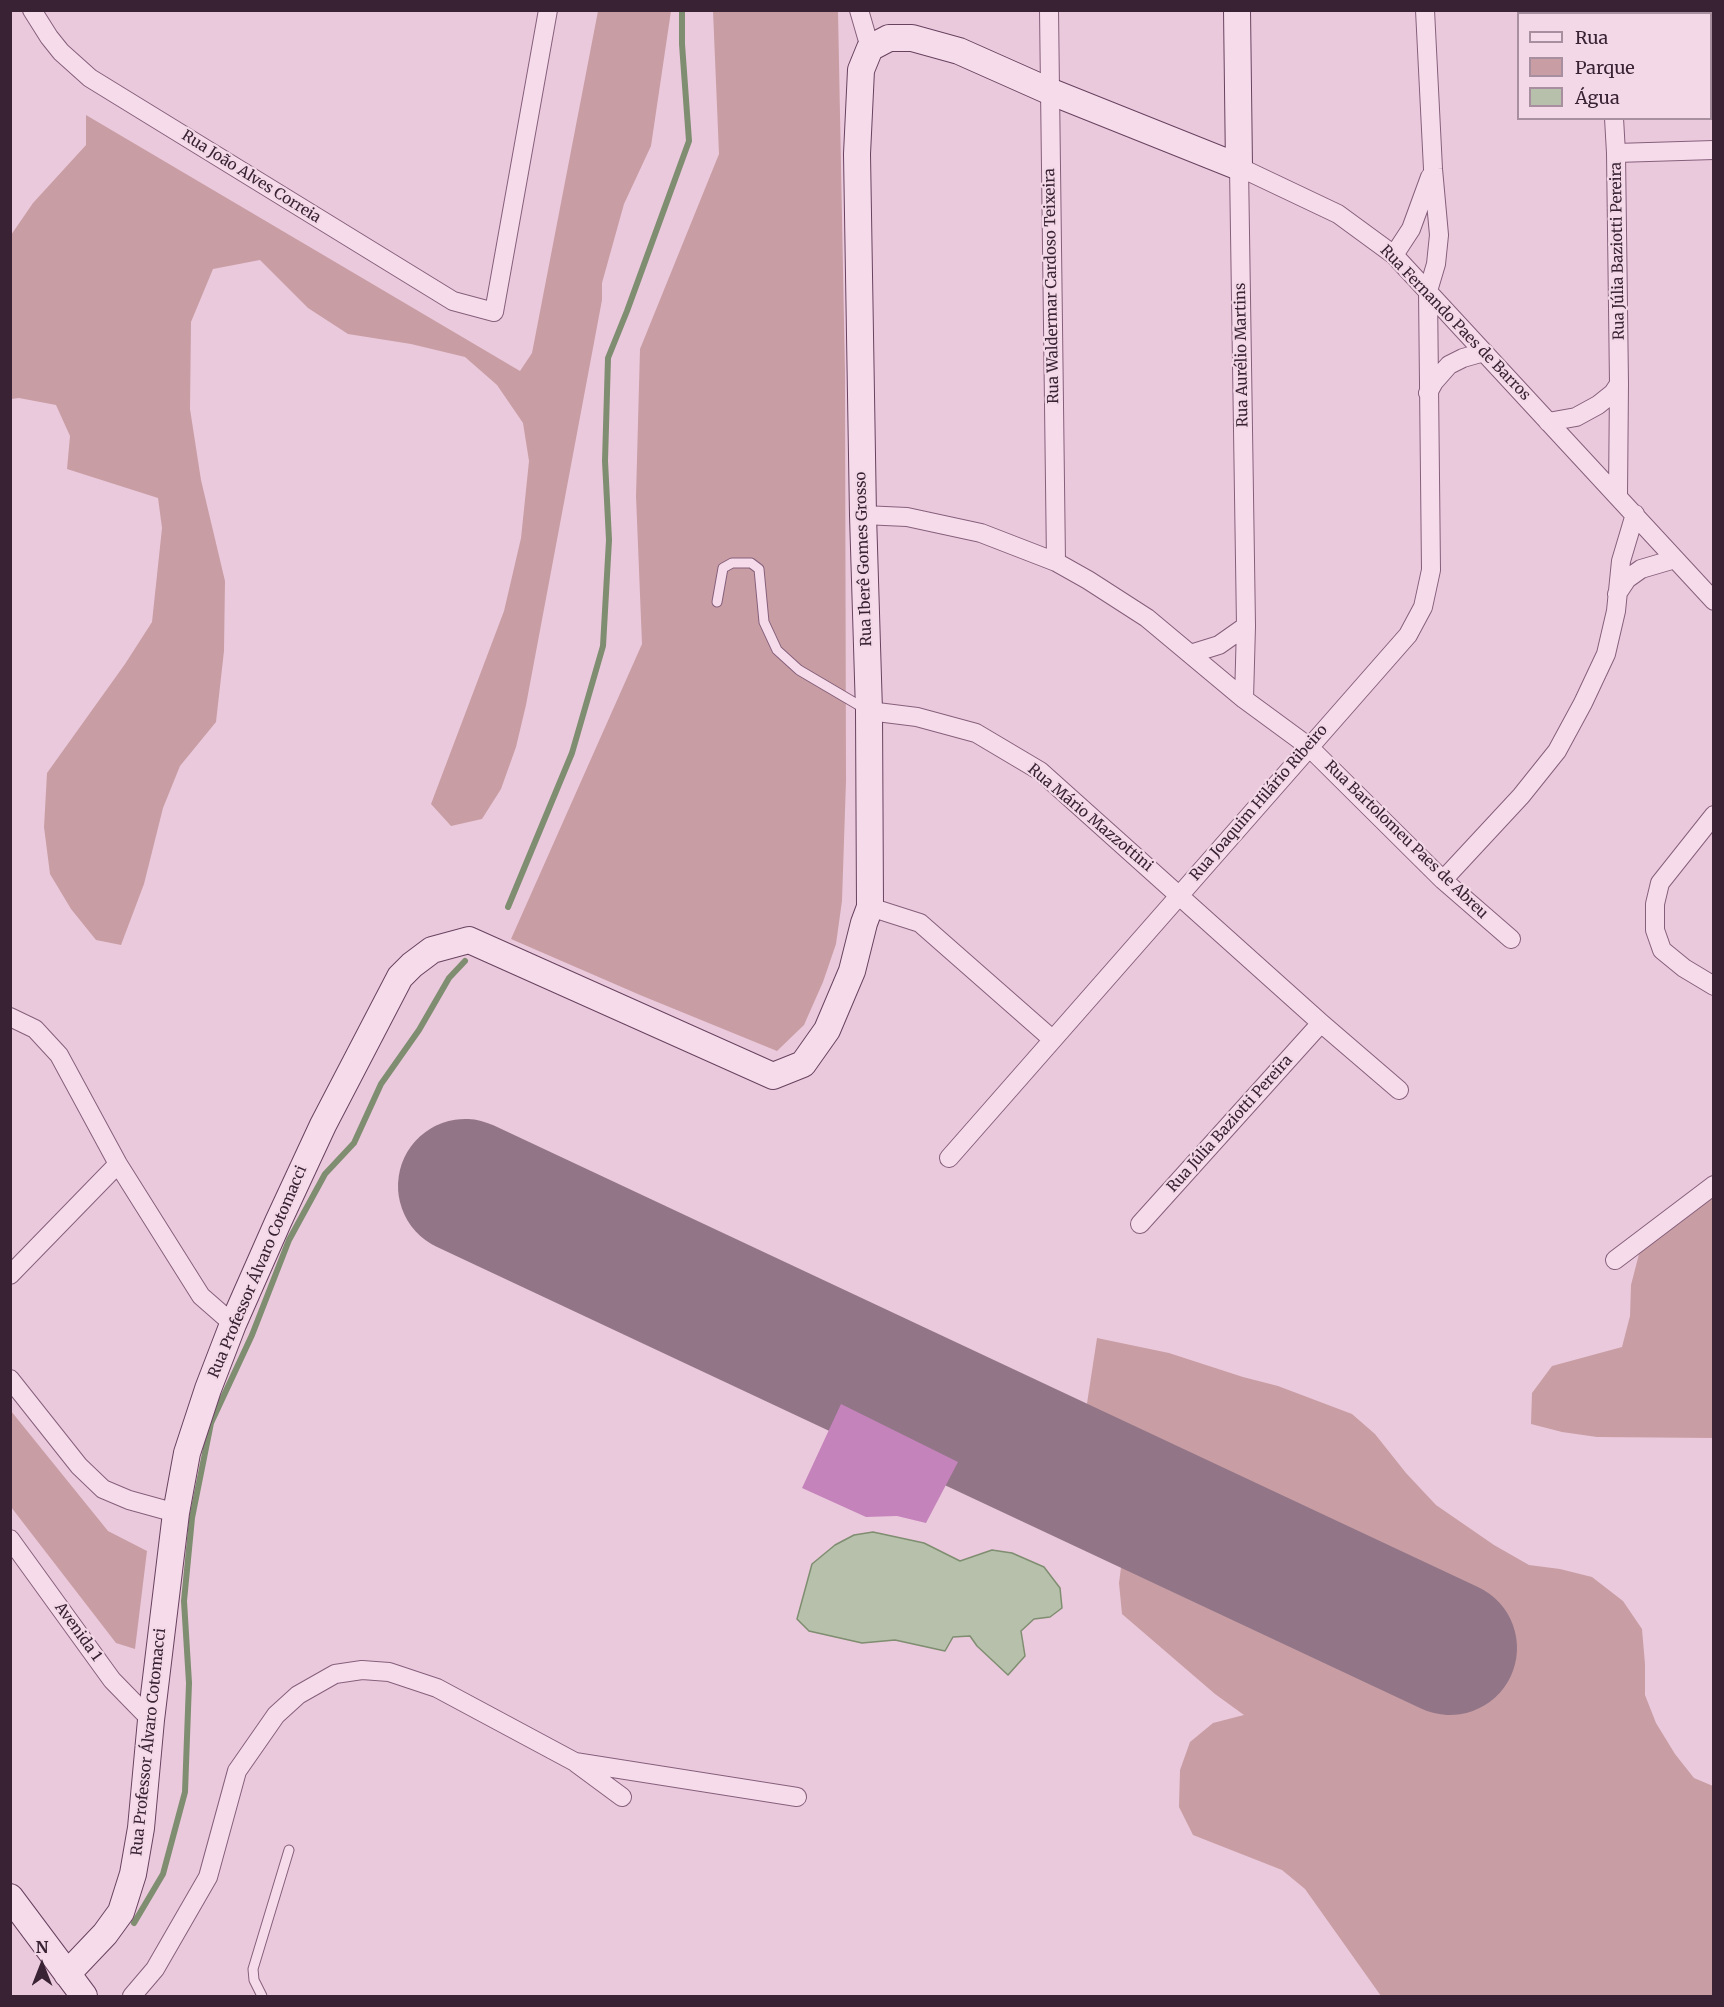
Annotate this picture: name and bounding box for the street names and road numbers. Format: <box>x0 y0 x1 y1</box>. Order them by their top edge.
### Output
street label: Rua João Alves Correia <box>178 127 324 227</box>
street label: Rua Júlia Baziotti Pereira <box>1607 162 1629 340</box>
street label: Rua Waldermar Cardoso Teixeira <box>1041 168 1063 404</box>
street label: Rua Fernando Paes de Barros <box>1376 242 1534 404</box>
street label: Rua Aurélio Martins <box>1232 283 1252 427</box>
street label: Rua Iberê Gomes Grosso <box>852 471 876 647</box>
street label: Rua Joaquim Hilário Ribeiro <box>1186 721 1332 885</box>
street label: Rua Bartolomeu Paes de Abreu <box>1321 757 1491 923</box>
street label: Rua Mário Mazzottini <box>1024 760 1156 876</box>
street label: Rua Júlia Baziotti Pereira <box>1164 1052 1296 1196</box>
street label: Rua Professor Álvaro Cotomacci <box>205 1163 311 1381</box>
street label: Avenida 1 <box>51 1599 105 1665</box>
street label: Rua Professor Álvaro Cotomacci <box>128 1627 170 1857</box>

